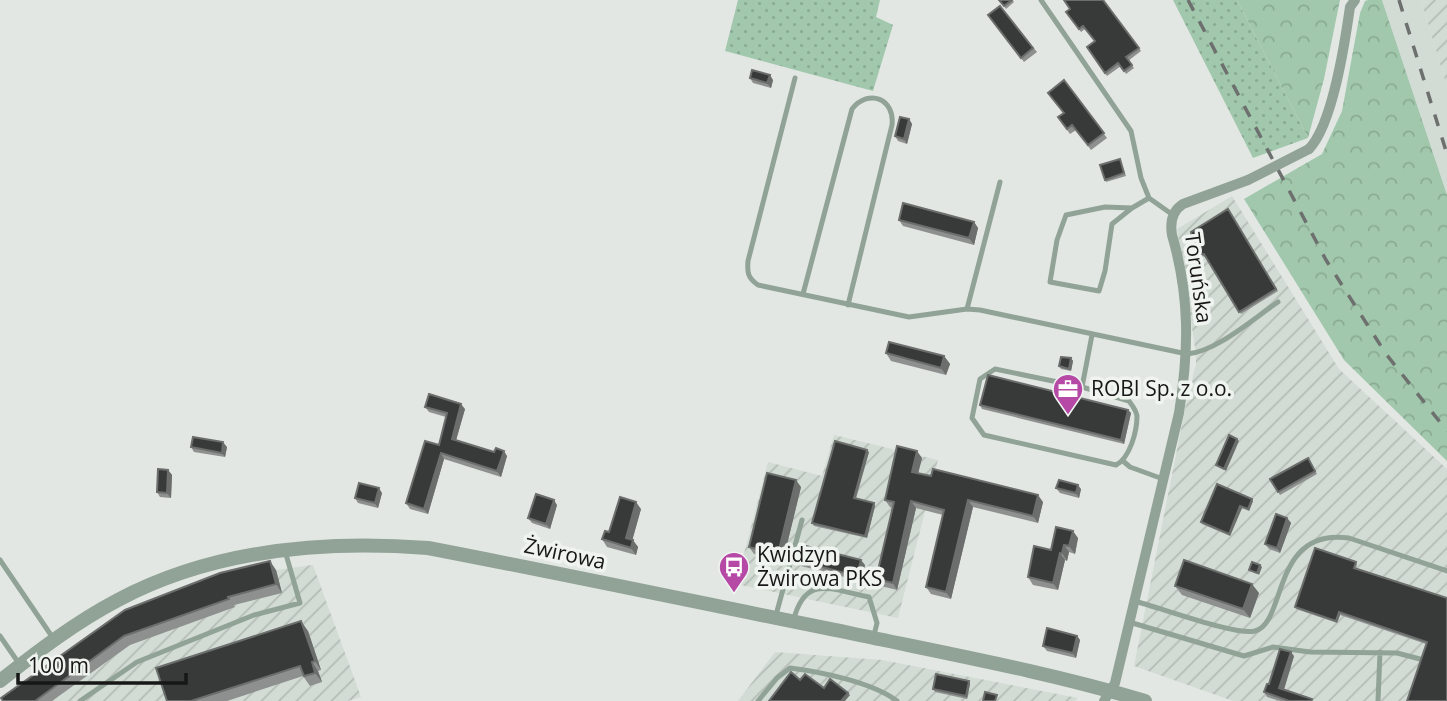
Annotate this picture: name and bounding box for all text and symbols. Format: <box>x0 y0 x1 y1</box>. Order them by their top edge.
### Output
street label: Toruńska <box>1179 231 1219 325</box>
office icon: ROBI Sp. z o.o. <box>1051 372 1085 416</box>
place label: ROBI Sp. z o.o. <box>1091 374 1232 402</box>
street label: Żwirowa <box>522 531 609 575</box>
place label: Kwidzyn Żwirowa PKS <box>757 540 882 592</box>
bus stop icon: Kwidzyn Żwirowa PKS <box>717 550 751 594</box>
scale bar <box>18 642 186 686</box>
text: 100 m <box>28 651 89 679</box>

